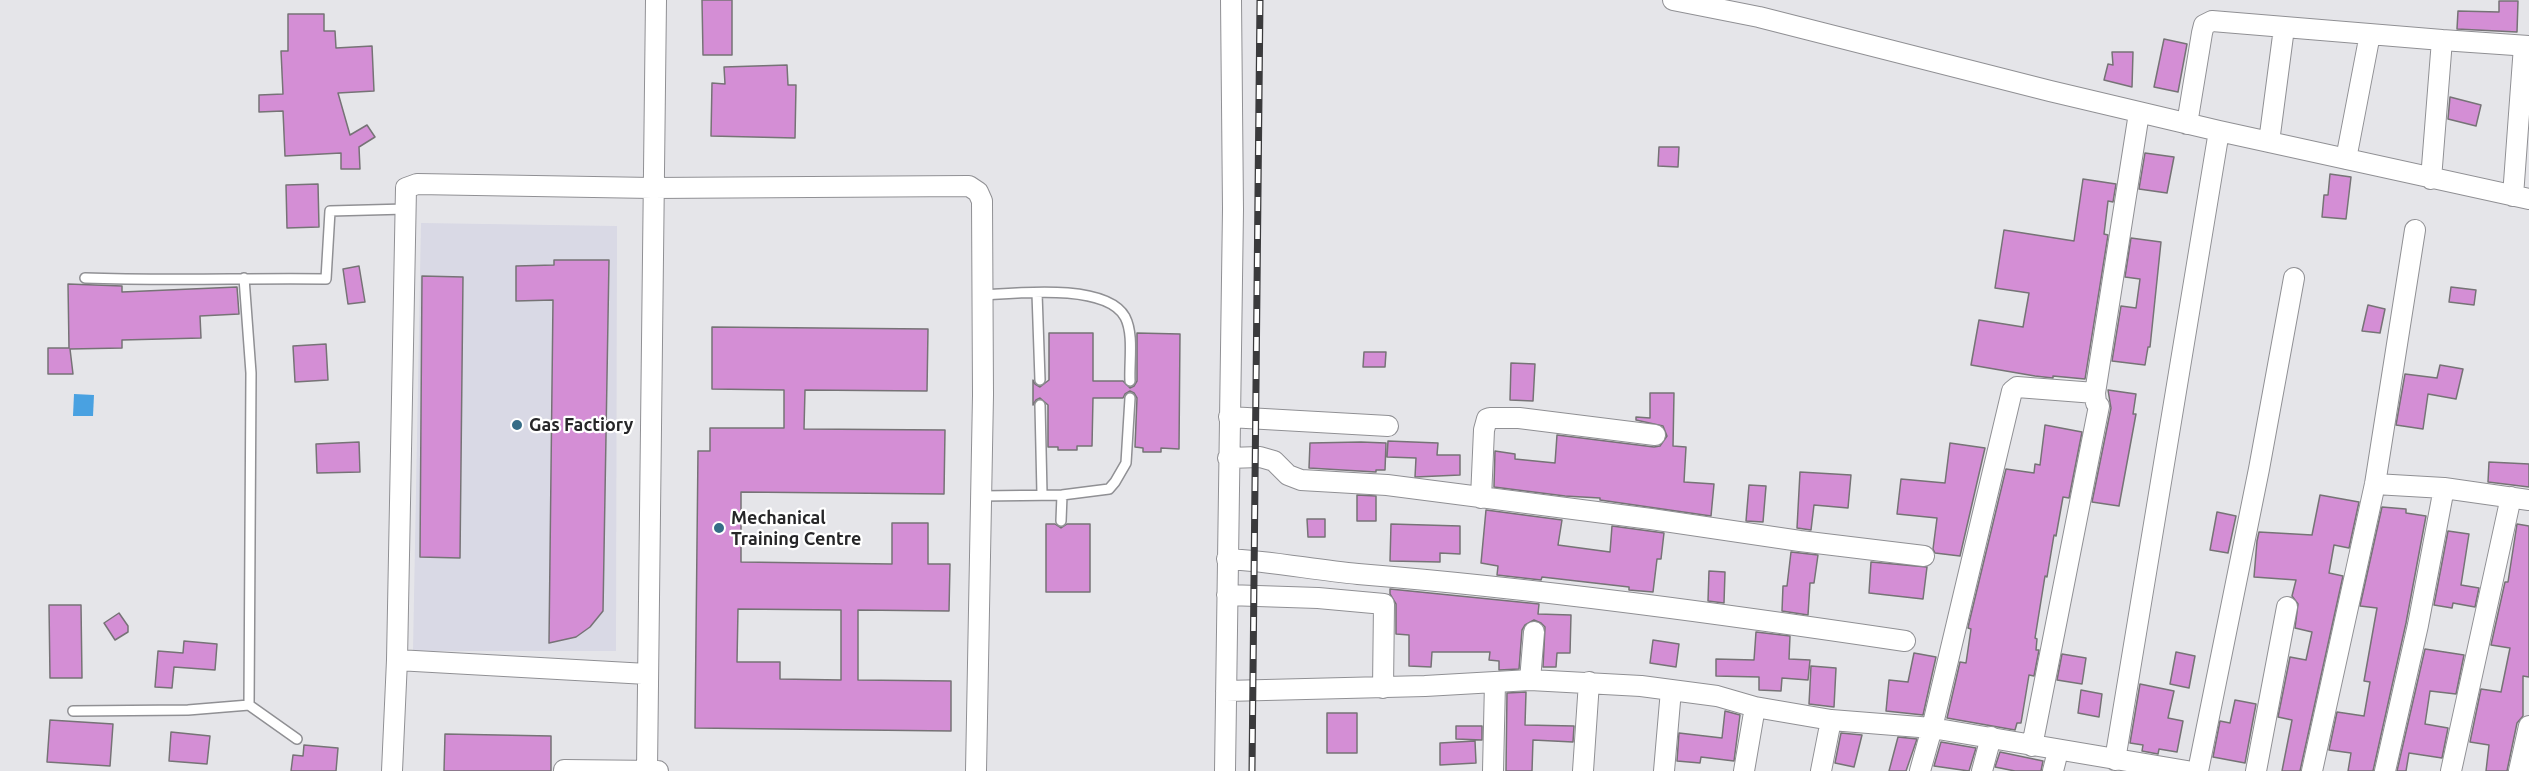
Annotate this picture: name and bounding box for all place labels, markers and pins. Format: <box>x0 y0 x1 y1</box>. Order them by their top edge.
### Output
place label: Gas Factiory <box>529 414 633 436</box>
marker: Gas Factiory <box>510 418 524 432</box>
place label: Mechanical Training Centre <box>731 507 861 550</box>
marker: Mechanical Training Centre <box>712 521 726 535</box>

